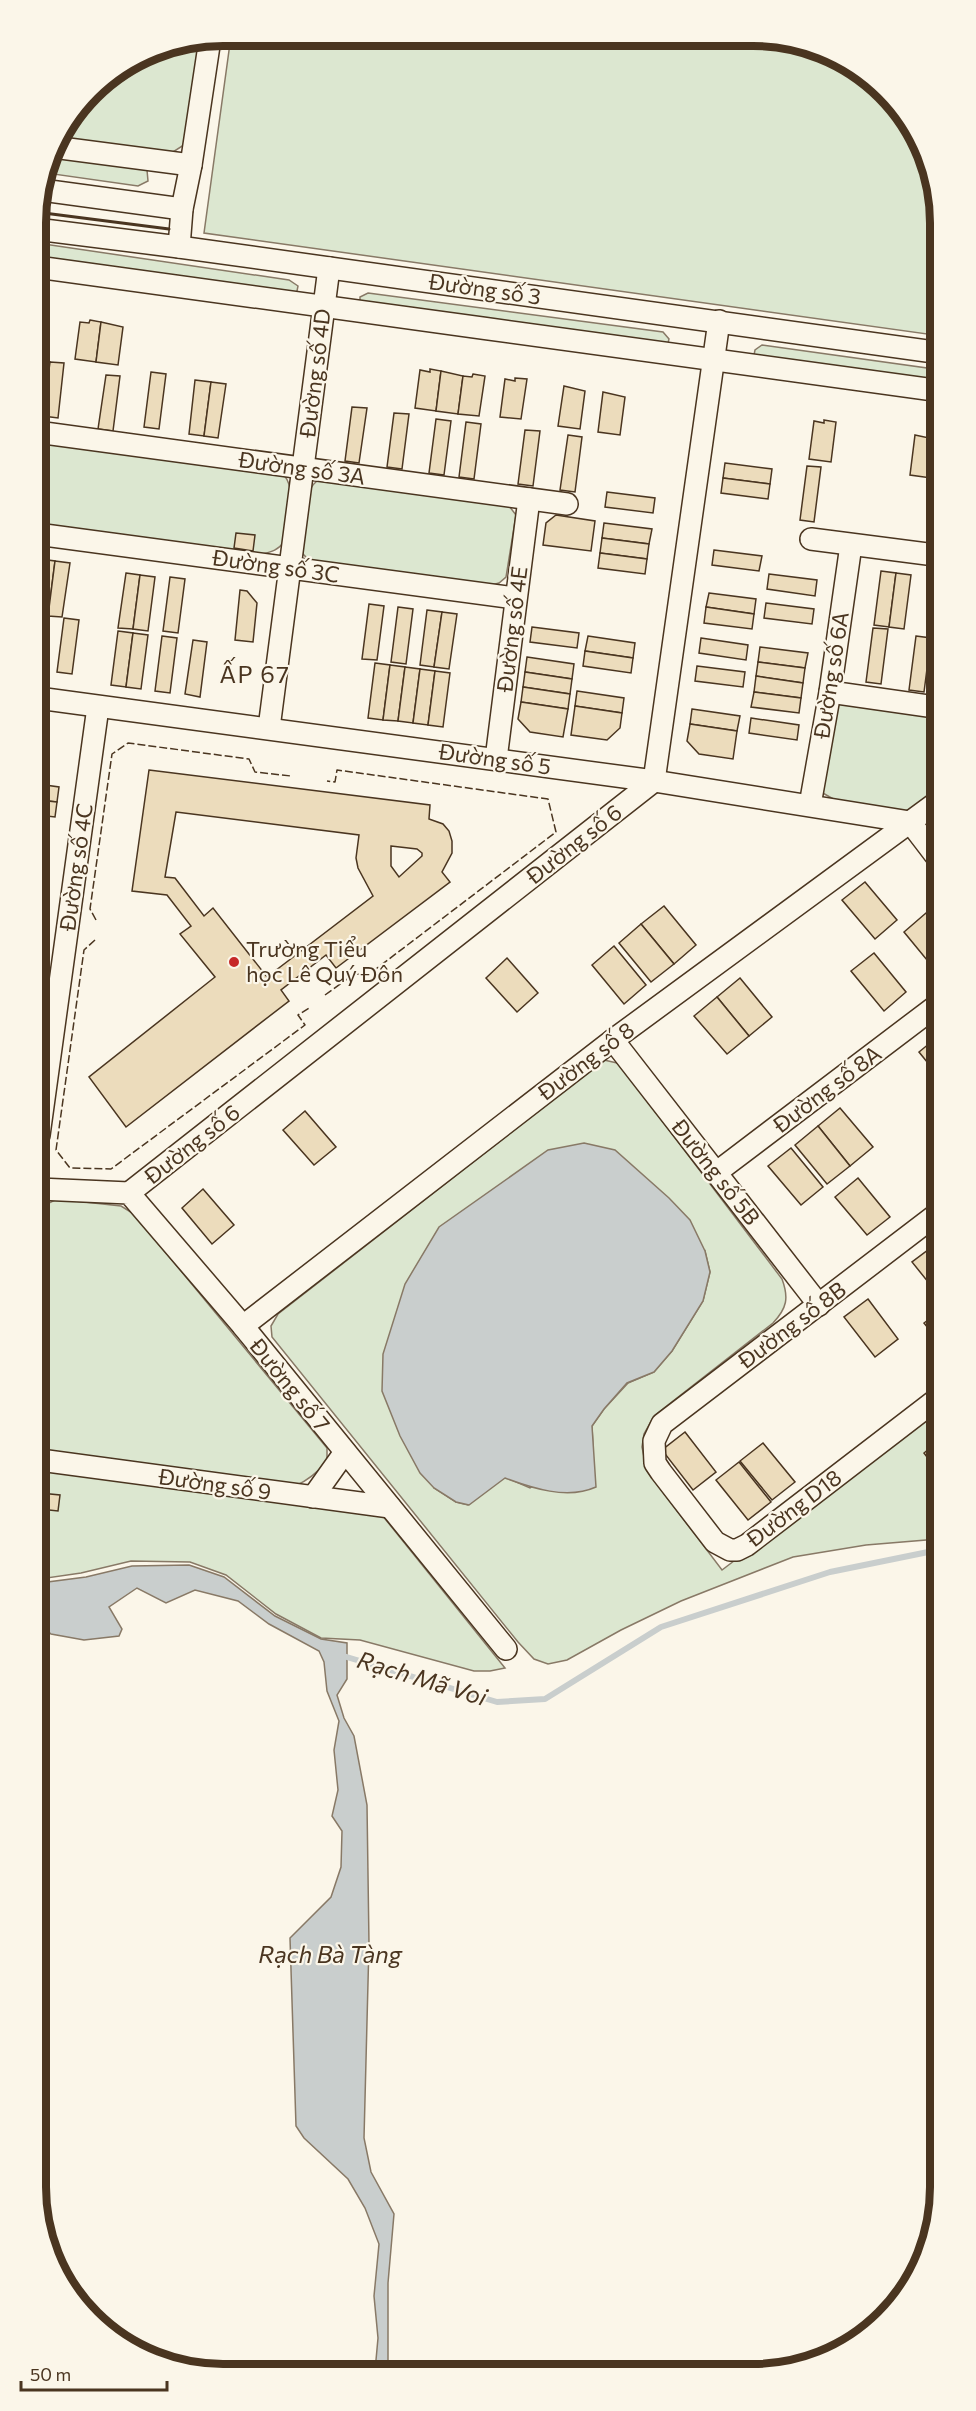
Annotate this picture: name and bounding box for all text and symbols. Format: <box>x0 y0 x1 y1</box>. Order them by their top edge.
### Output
street label: Đường số 3 <box>426 267 543 310</box>
street label: Đường số 4D <box>293 307 336 440</box>
street label: Đường số 3A <box>236 445 367 490</box>
street label: Đường số 3C <box>210 543 341 588</box>
street label: Đường số 4E <box>490 565 533 694</box>
street label: Đường số 6A <box>807 609 854 741</box>
district label: ẤP 67 <box>220 657 290 688</box>
street label: Đường số 5 <box>436 737 553 780</box>
street label: Đường số 6 <box>520 798 627 890</box>
street label: Đường số 4C <box>53 801 98 933</box>
place label: Trường Tiểu học Lê Quý Đôn <box>246 935 403 987</box>
marker: Trường Tiểu học Lê Quý Đôn <box>227 955 241 969</box>
street label: Đường số 8 <box>531 1016 639 1106</box>
street label: Đường số 8A <box>767 1039 886 1139</box>
street label: Đường số 6 <box>138 1098 245 1190</box>
street label: Đường số 5B <box>666 1113 766 1230</box>
street label: Đường số 8B <box>732 1275 851 1374</box>
street label: Đường số 7 <box>244 1332 336 1437</box>
street label: Đường số 9 <box>156 1462 273 1505</box>
street label: Đường D18 <box>740 1463 846 1553</box>
water label: Rạch Mã Voi <box>354 1644 492 1711</box>
water label: Rạch Bà Tàng <box>258 1939 403 1968</box>
scale bar <box>21 2354 166 2392</box>
text: 50 m <box>30 2363 71 2385</box>

